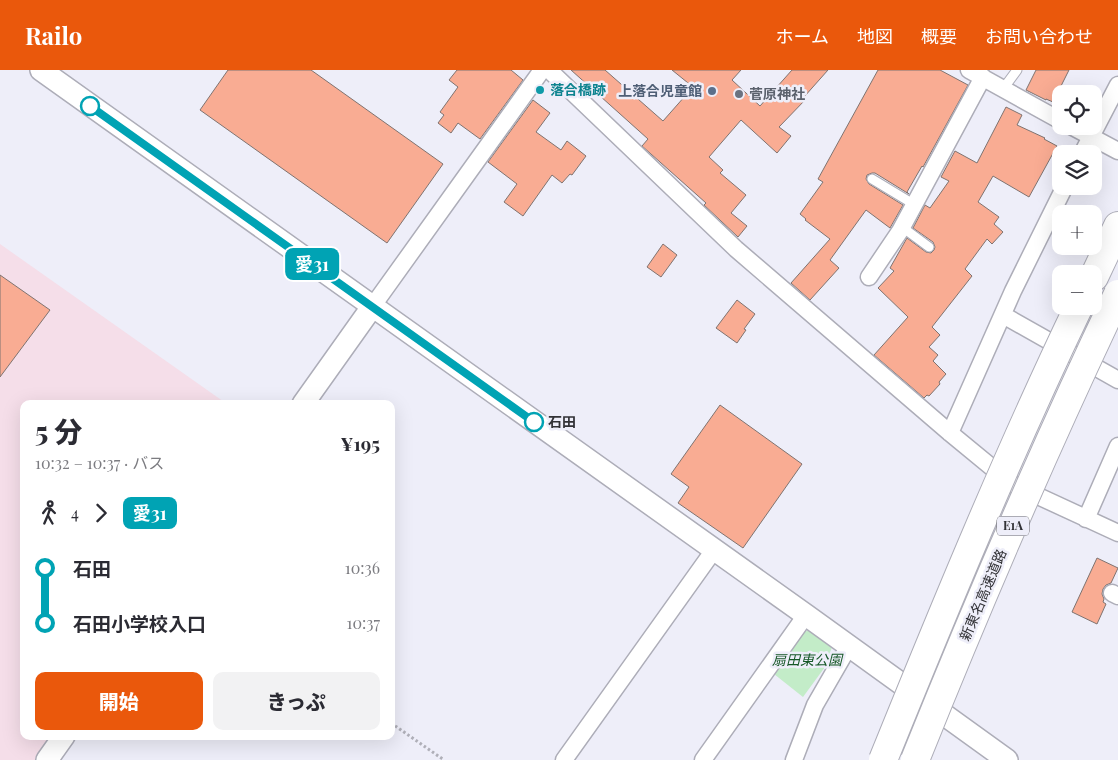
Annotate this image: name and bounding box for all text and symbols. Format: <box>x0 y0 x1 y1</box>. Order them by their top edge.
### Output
text: Railo <box>25 19 82 51</box>
text: ホーム <box>776 24 829 48</box>
text: 地図 <box>857 24 893 48</box>
text: 概要 <box>921 24 957 48</box>
text: お問い合わせ <box>985 24 1093 48</box>
place label: 落合橋跡 <box>550 80 606 99</box>
place label: 上落合児童館 <box>618 81 702 100</box>
marker: 落合橋跡 <box>534 84 546 96</box>
place label: 菅原神社 <box>749 84 805 103</box>
marker: 上落合児童館 <box>706 85 718 97</box>
map controls <box>1052 85 1102 315</box>
button: locate <box>1052 85 1102 135</box>
marker: 菅原神社 <box>733 88 745 100</box>
unlabelled marker <box>80 96 100 116</box>
button: layers <box>1052 145 1102 195</box>
button: + <box>1052 205 1102 255</box>
line badge: 愛31 <box>283 248 341 280</box>
text: 愛31 <box>295 252 329 276</box>
button: − <box>1052 265 1102 315</box>
text: 5 分 <box>35 412 82 449</box>
marker: 石田 <box>524 412 544 432</box>
place label: 石田 <box>548 412 576 431</box>
text: ¥195 <box>341 430 380 456</box>
text: 10:32 – 10:37 · バス <box>35 452 164 473</box>
icon: walk <box>35 499 63 527</box>
icon: forward <box>87 499 115 527</box>
text: 愛31 <box>133 501 167 525</box>
text: 4 <box>71 502 79 523</box>
road number: E1A <box>997 516 1029 536</box>
street label: 新東名高速道路 <box>955 546 1010 644</box>
text: 石田 <box>73 555 111 581</box>
text: 10:36 <box>345 557 380 578</box>
text: 石田小学校入口 <box>73 610 206 636</box>
text: 10:37 <box>347 612 380 633</box>
park label: 扇田東公園 <box>772 650 844 669</box>
button: 開始 <box>35 672 203 730</box>
button: きっぷ <box>213 672 380 730</box>

